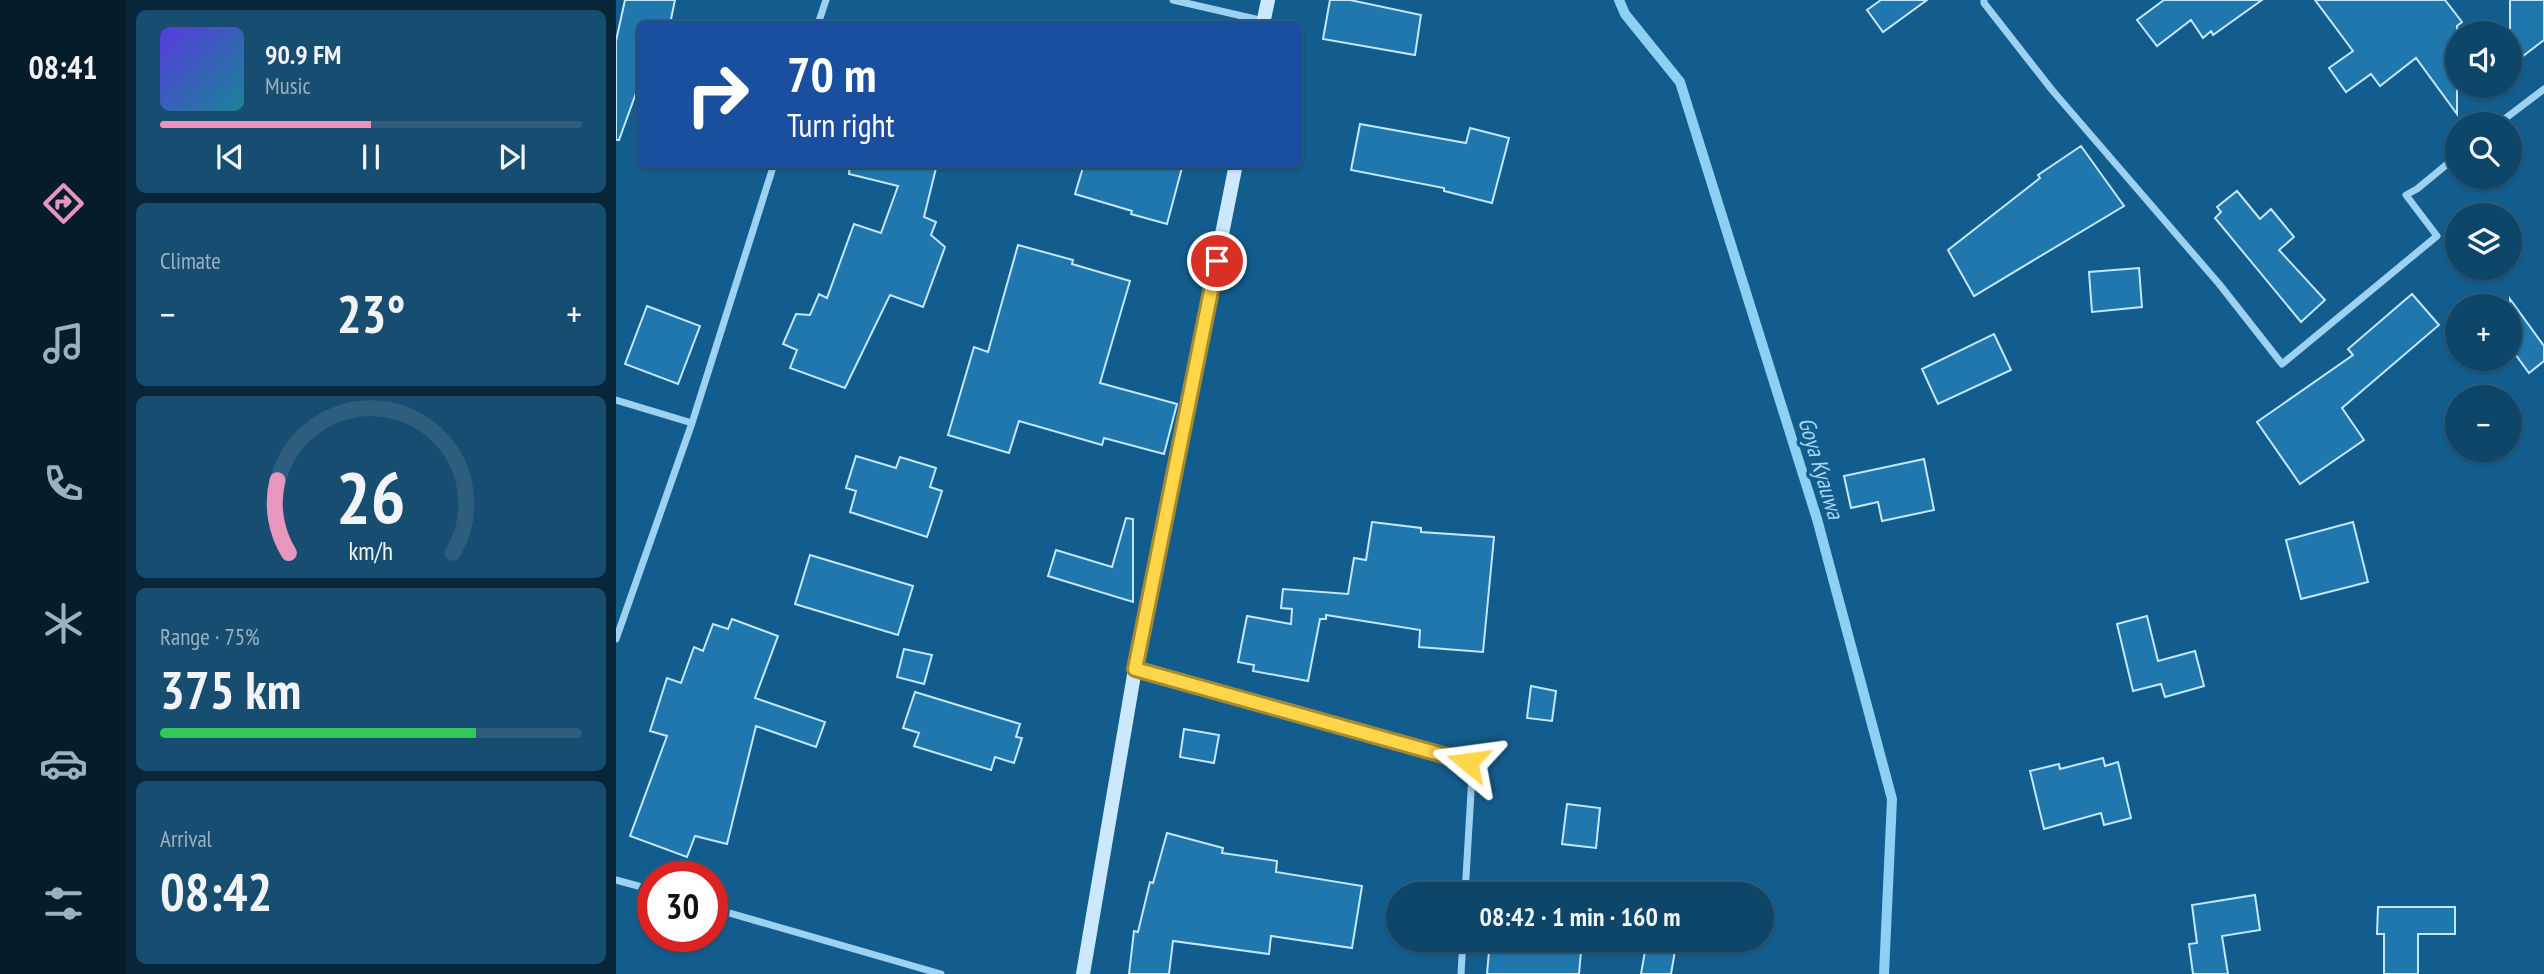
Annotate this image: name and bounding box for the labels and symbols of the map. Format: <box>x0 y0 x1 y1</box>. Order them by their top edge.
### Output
pin <box>1187 231 1247 291</box>
water label: Goya Kyauwa <box>1792 414 1851 524</box>
position arrow <box>1431 725 1505 799</box>
speed limit sign: 30 <box>637 861 728 952</box>

